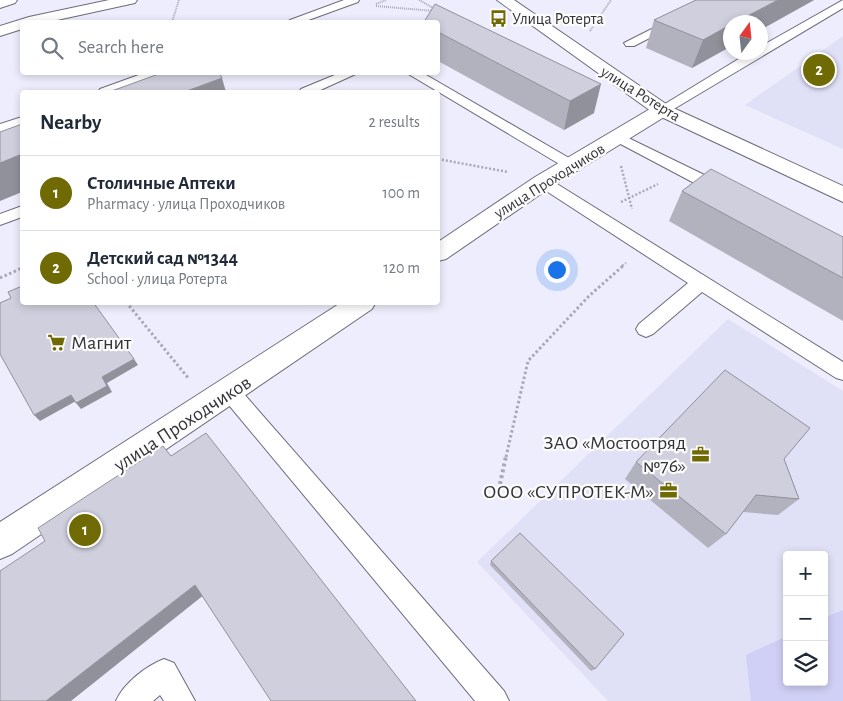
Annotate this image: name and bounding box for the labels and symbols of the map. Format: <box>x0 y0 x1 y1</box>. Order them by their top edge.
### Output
bus stop icon: Улица Ротерта <box>488 8 508 28</box>
place label: Улица Ротерта <box>512 11 604 27</box>
north arrow <box>723 15 768 60</box>
pin: 2 <box>803 51 835 89</box>
street label: улица Ротерта <box>597 63 683 125</box>
street label: улица Проходчиков <box>491 140 608 223</box>
your location <box>544 257 570 283</box>
supermarket icon: Магнит <box>47 332 67 352</box>
place label: Магнит <box>71 333 132 353</box>
street label: улица Проходчиков <box>110 372 255 476</box>
place label: ЗАО «Мостоотряд №76» <box>543 433 686 476</box>
office icon: ЗАО «Мостоотряд №76» <box>690 444 710 464</box>
office icon: ООО «СУПРОТЕК-М» <box>658 481 678 501</box>
place label: ООО «СУПРОТЕК-М» <box>483 482 654 502</box>
pin: 1 <box>69 511 101 549</box>

